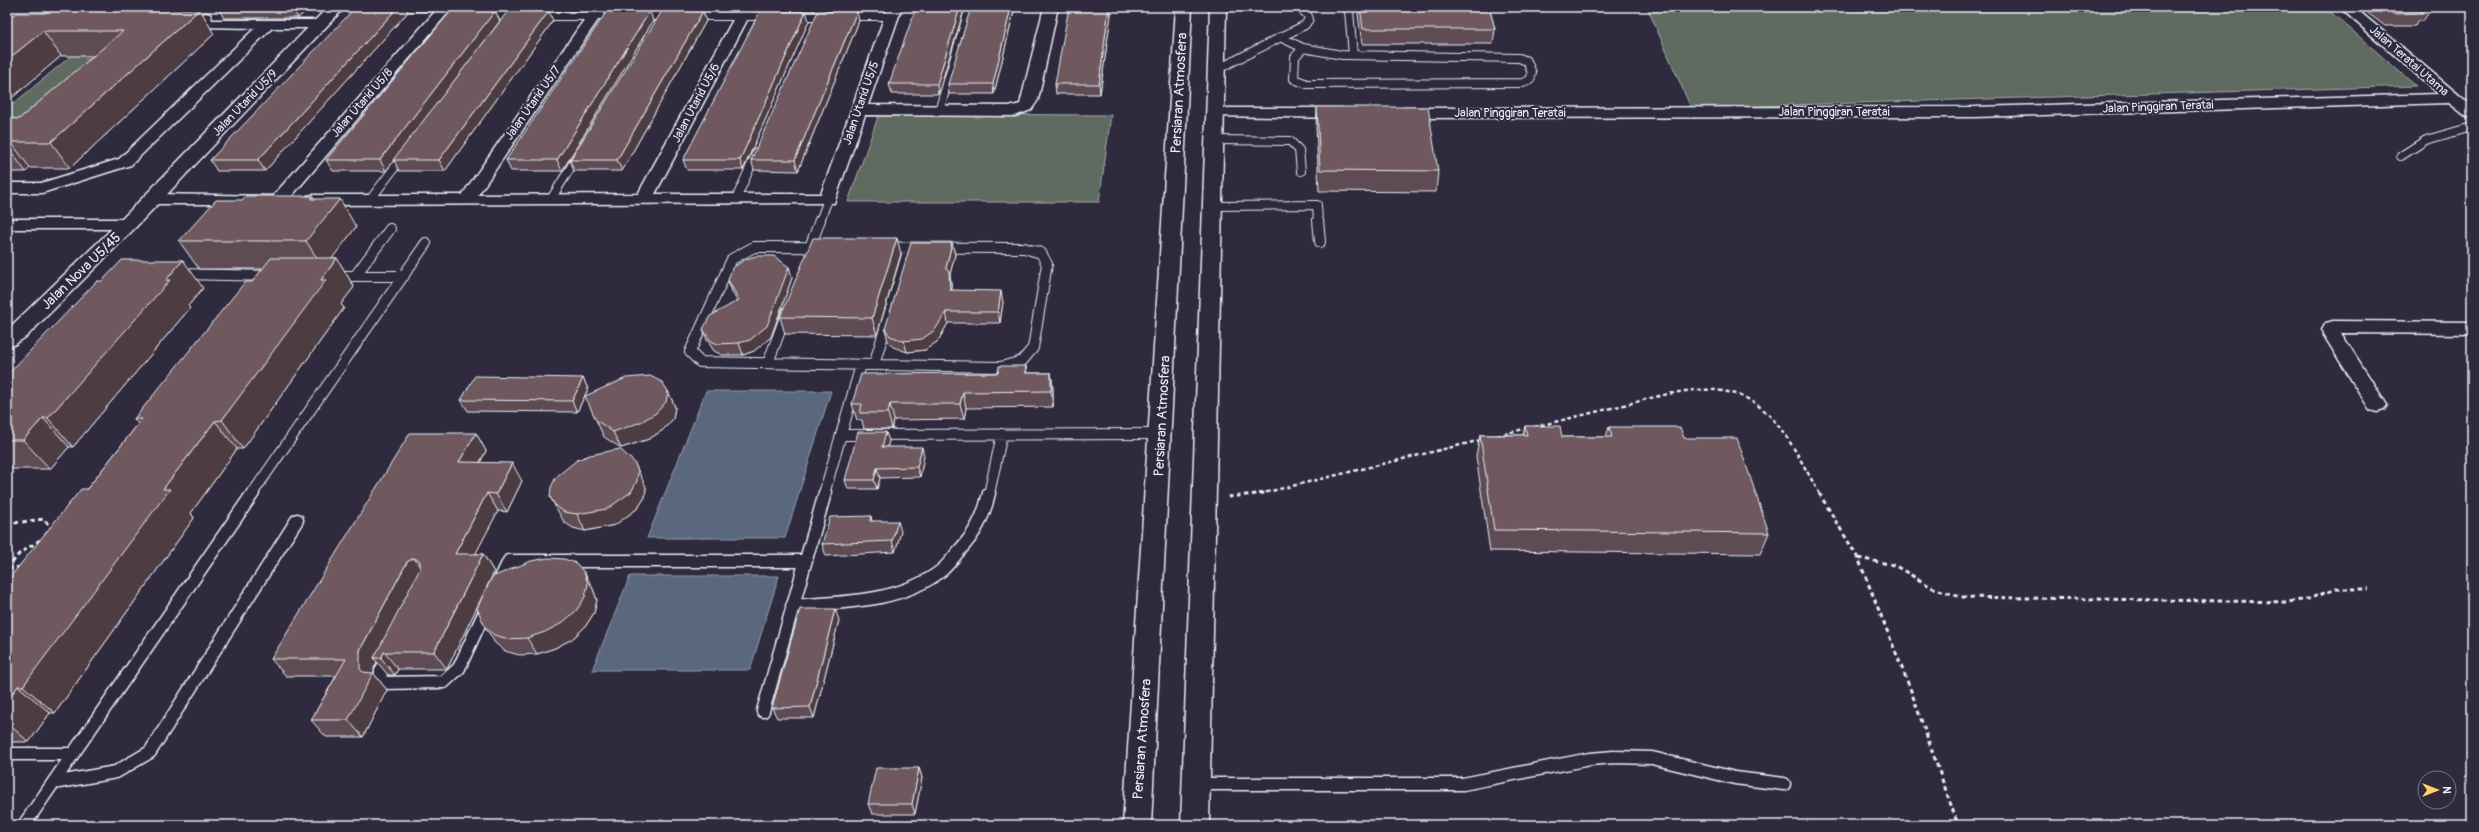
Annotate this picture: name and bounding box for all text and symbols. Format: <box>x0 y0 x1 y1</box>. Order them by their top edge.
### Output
street label: Jalan Teratai Utama <box>2366 23 2452 100</box>
street label: Persiaran Atmosfera <box>1167 32 1191 154</box>
street label: Jalan Utarid U5/5 <box>840 59 882 147</box>
street label: Jalan Utarid U5/6 <box>669 61 723 145</box>
street label: Jalan Utarid U5/7 <box>502 62 565 143</box>
street label: Jalan Utarid U5/8 <box>328 65 396 141</box>
street label: Jalan Utarid U5/9 <box>209 66 281 140</box>
street label: Jalan Pinggiran Teratai <box>2102 98 2214 116</box>
street label: Jalan Pinggiran Teratai <box>1778 105 1890 120</box>
street label: Jalan Pinggiran Teratai <box>1454 106 1566 121</box>
street label: Jalan Nova U5/45 <box>38 229 124 313</box>
street label: Persiaran Atmosfera <box>1150 355 1174 477</box>
street label: Persiaran Atmosfera <box>1129 678 1155 800</box>
north arrow <box>2417 770 2457 810</box>
text: N <box>2440 786 2453 794</box>

